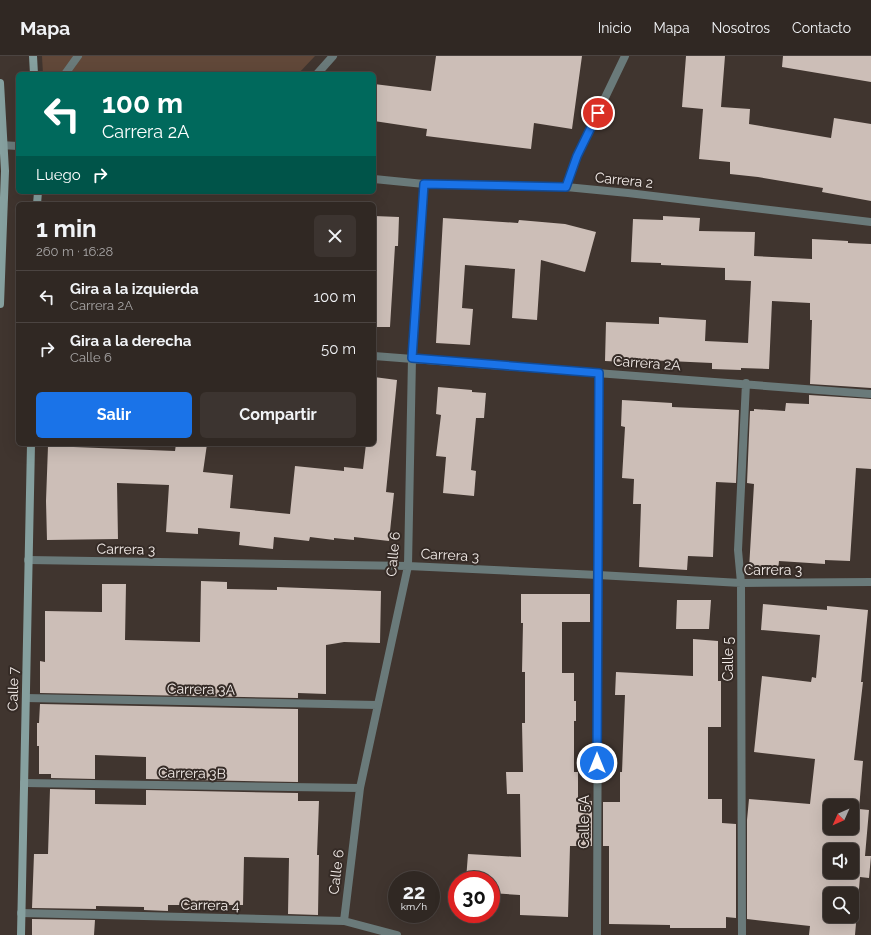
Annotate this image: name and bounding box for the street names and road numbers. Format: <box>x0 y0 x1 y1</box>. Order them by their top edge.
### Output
street label: Carrera 2 <box>594 169 654 191</box>
street label: Carrera 2A <box>613 353 682 373</box>
street label: Calle 6 <box>383 531 403 577</box>
street label: Carrera 3 <box>97 540 155 558</box>
street label: Carrera 3 <box>420 545 480 565</box>
street label: Carrera 3 <box>744 562 802 578</box>
street label: Calle 5 <box>720 637 736 681</box>
street label: Calle 7 <box>5 666 21 711</box>
street label: Carrera 3A <box>167 680 236 698</box>
street label: Carrera 3B <box>158 764 226 782</box>
street label: Calle 5A <box>576 795 592 849</box>
street label: Calle 6 <box>325 849 347 895</box>
street label: Carrera 4 <box>180 896 240 914</box>

